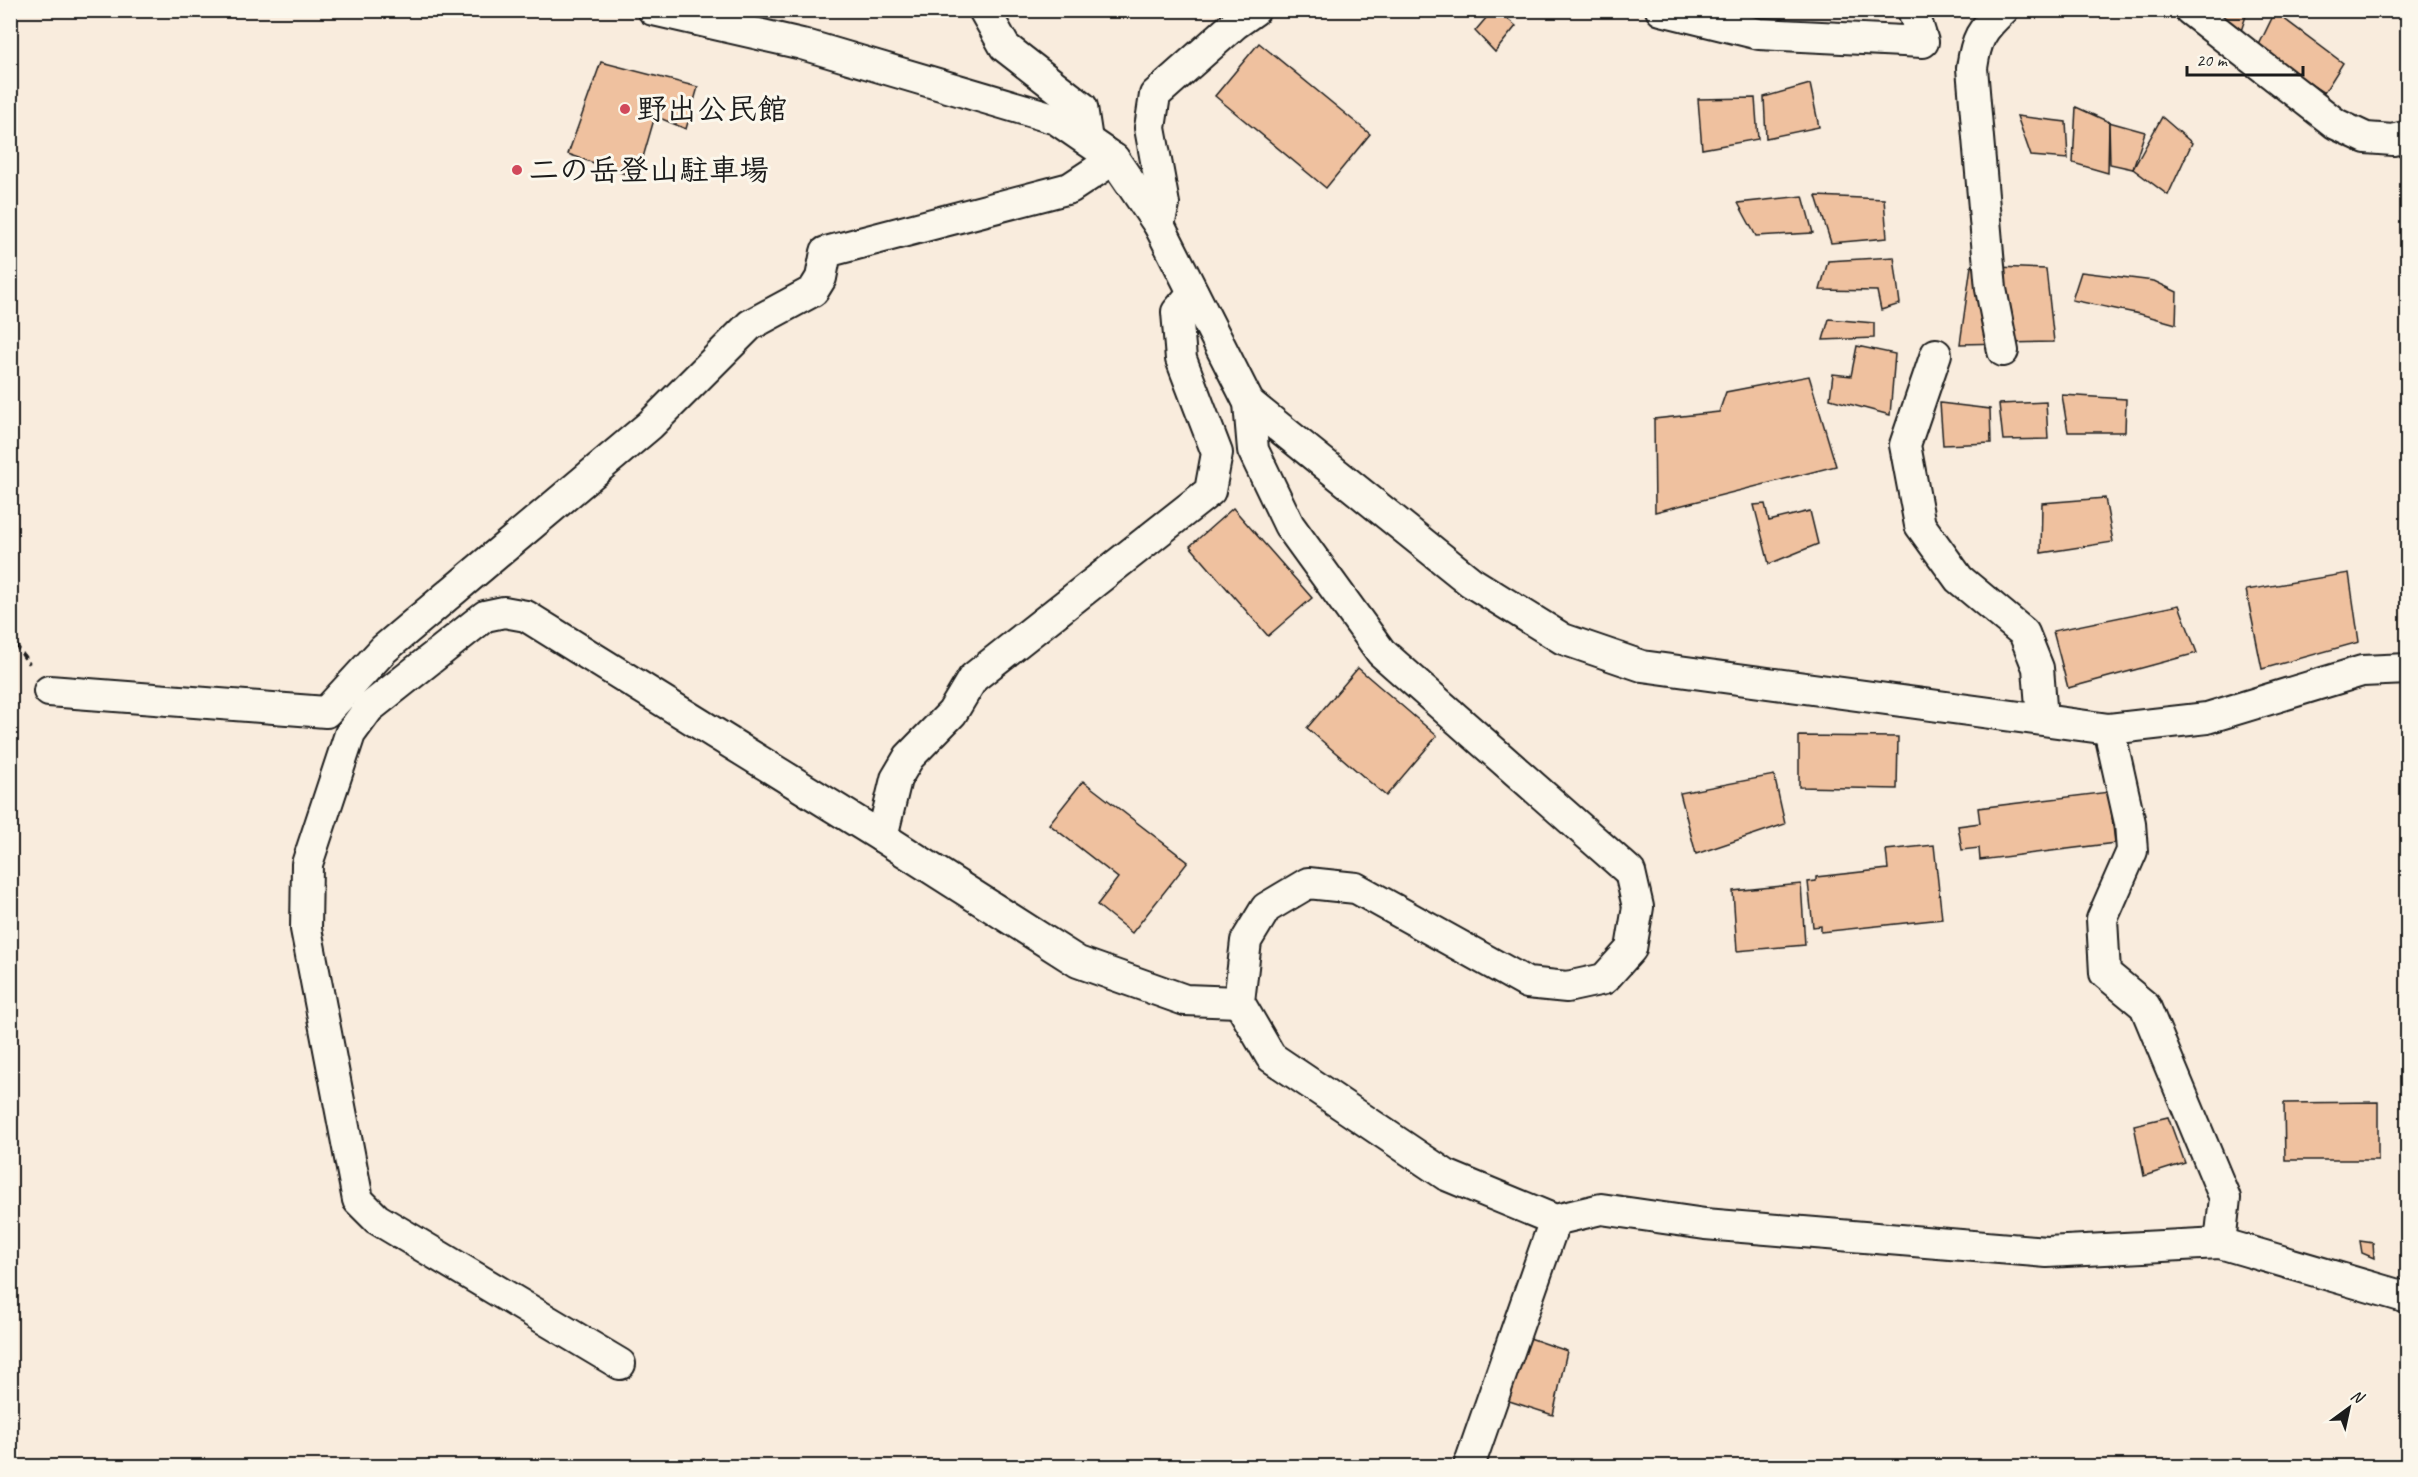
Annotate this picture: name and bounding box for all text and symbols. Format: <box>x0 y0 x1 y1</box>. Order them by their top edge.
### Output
scale bar <box>2187 39 2302 77</box>
text: 20 m <box>2196 49 2229 71</box>
place label: 野出公民館 <box>637 90 787 128</box>
marker: 野出公民館 <box>618 102 632 116</box>
place label: 二の岳登山駐車場 <box>529 151 769 189</box>
marker: 二の岳登山駐車場 <box>510 163 524 177</box>
north arrow <box>2319 1378 2379 1438</box>
text: N <box>2347 1385 2369 1409</box>

